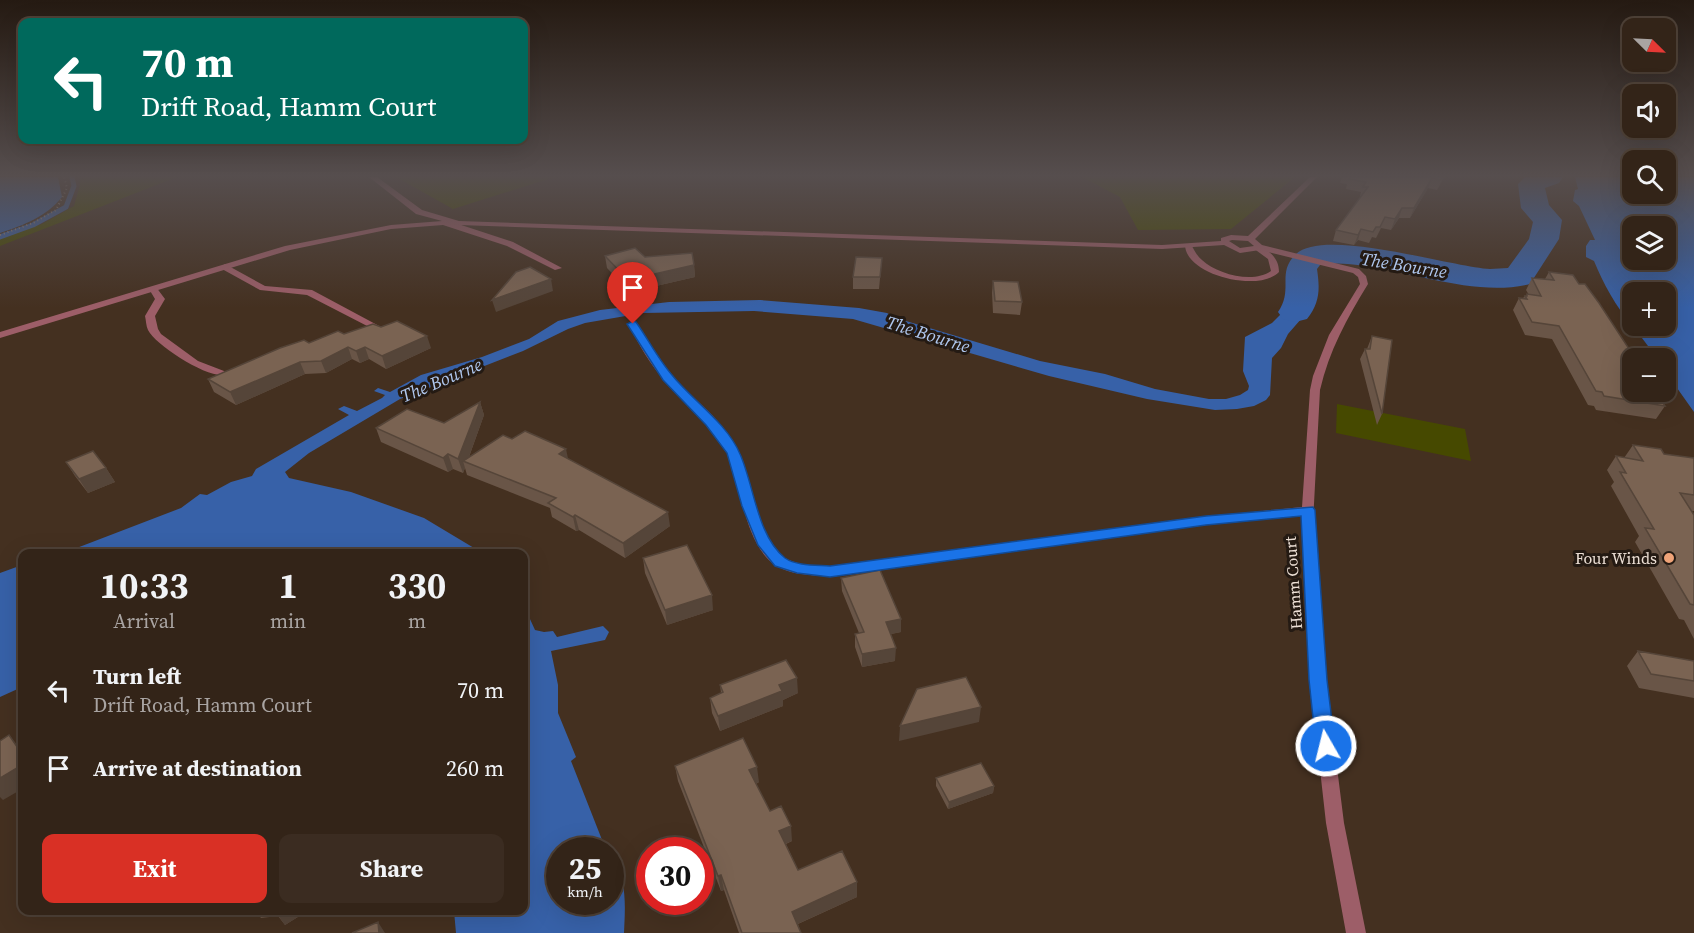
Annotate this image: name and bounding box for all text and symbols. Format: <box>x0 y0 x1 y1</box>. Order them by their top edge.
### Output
north arrow <box>1622 18 1676 72</box>
map controls <box>1622 18 1676 402</box>
text: 70 m <box>141 33 234 91</box>
icon: left <box>42 42 120 120</box>
button: sound <box>1622 84 1676 138</box>
text: Drift Road, Hamm Court <box>141 88 436 125</box>
button: search <box>1622 150 1676 204</box>
button: layers <box>1622 216 1676 270</box>
water label: The Bourne <box>1359 246 1449 284</box>
pin <box>607 262 658 324</box>
icon: arrive <box>616 271 649 304</box>
button: + <box>1622 282 1676 336</box>
water label: The Bourne <box>883 309 974 359</box>
button: − <box>1622 348 1676 402</box>
water label: The Bourne <box>396 351 486 408</box>
street label: Hamm Court <box>1279 535 1307 630</box>
place label: Four Winds <box>1575 547 1657 569</box>
marker: Four Winds <box>1662 551 1676 565</box>
text: 10:33 <box>100 561 188 610</box>
text: 1 <box>278 561 298 610</box>
text: 330 <box>388 561 446 610</box>
text: Arrival <box>113 607 175 635</box>
text: min <box>270 607 306 635</box>
text: m <box>408 607 426 635</box>
text: Turn left <box>93 661 181 691</box>
icon: left <box>42 674 75 707</box>
text: 70 m <box>457 675 504 705</box>
text: Drift Road, Hamm Court <box>93 691 312 719</box>
position arrow <box>1294 714 1358 778</box>
icon: arrive <box>42 752 75 785</box>
text: Arrive at destination <box>93 753 302 783</box>
text: 260 m <box>446 753 504 783</box>
button: Exit <box>42 834 267 903</box>
button: Share <box>279 834 504 903</box>
speed limit sign: 30 <box>636 837 714 915</box>
text: 25 <box>569 848 601 889</box>
text: km/h <box>567 881 603 902</box>

